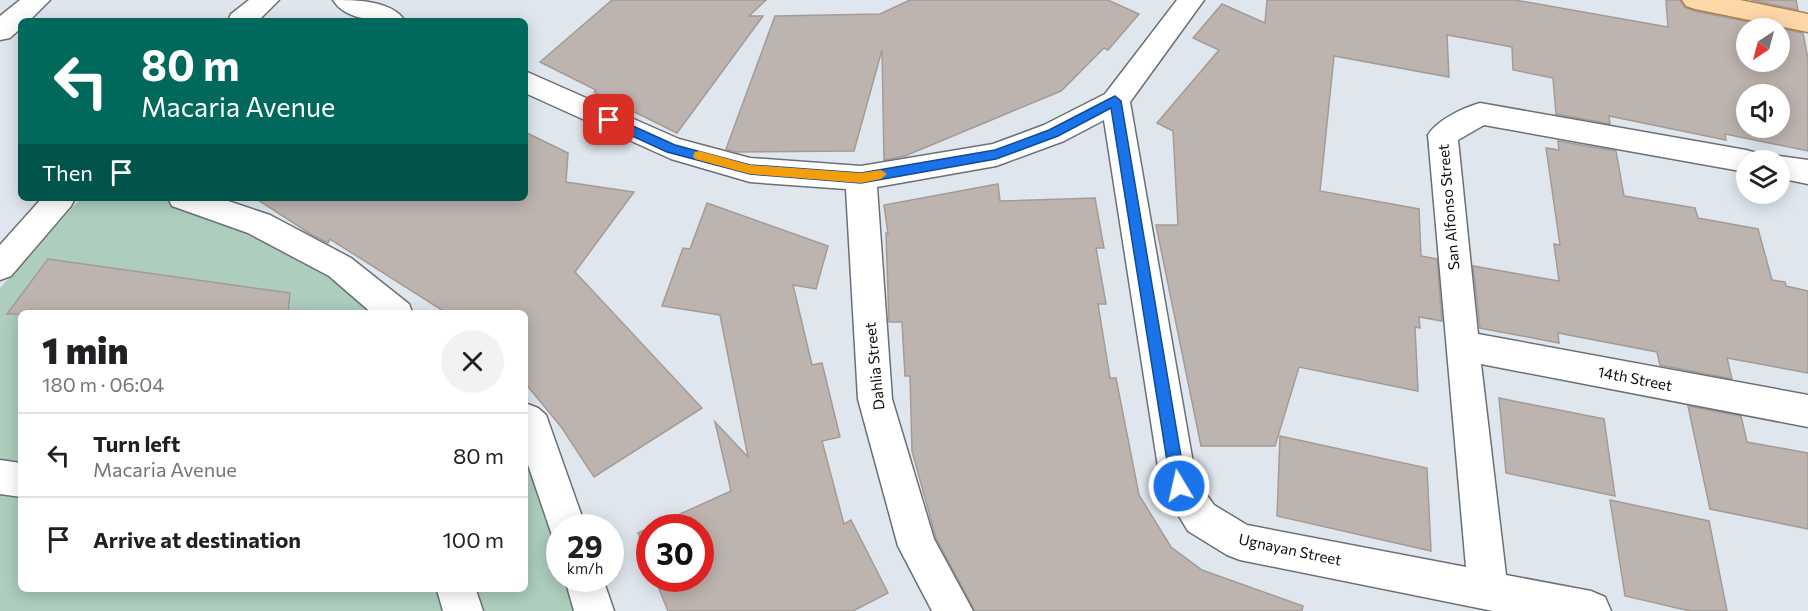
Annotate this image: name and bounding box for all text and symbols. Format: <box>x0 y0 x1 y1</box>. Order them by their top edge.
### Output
north arrow <box>1736 18 1790 72</box>
map controls <box>1736 18 1790 204</box>
text: 80 m <box>141 38 240 90</box>
icon: left <box>42 42 120 120</box>
button: sound <box>1736 84 1790 138</box>
text: Macaria Avenue <box>141 90 335 123</box>
pin <box>583 94 634 145</box>
icon: arrive <box>592 103 625 136</box>
street label: San Alfonso Street <box>1434 143 1462 271</box>
button: layers <box>1736 150 1790 204</box>
icon: arrive <box>105 156 138 189</box>
text: Then <box>42 159 93 186</box>
street label: Dahlia Street <box>860 321 888 411</box>
text: 1 min <box>42 327 128 371</box>
button: close <box>441 330 504 393</box>
street label: 14th Street <box>1596 362 1674 394</box>
text: 180 m · 06:04 <box>42 372 164 396</box>
text: Turn left <box>93 430 180 457</box>
icon: left <box>42 439 75 472</box>
text: 80 m <box>453 442 504 469</box>
position arrow <box>1147 454 1211 518</box>
text: Macaria Avenue <box>93 457 237 481</box>
speed limit sign: 30 <box>636 514 714 592</box>
icon: arrive <box>42 523 75 556</box>
text: Arrive at destination <box>93 526 301 553</box>
text: 100 m <box>442 526 504 553</box>
text: 29 <box>567 527 603 564</box>
street label: Ugnayan Street <box>1237 529 1343 569</box>
text: km/h <box>567 559 603 577</box>

